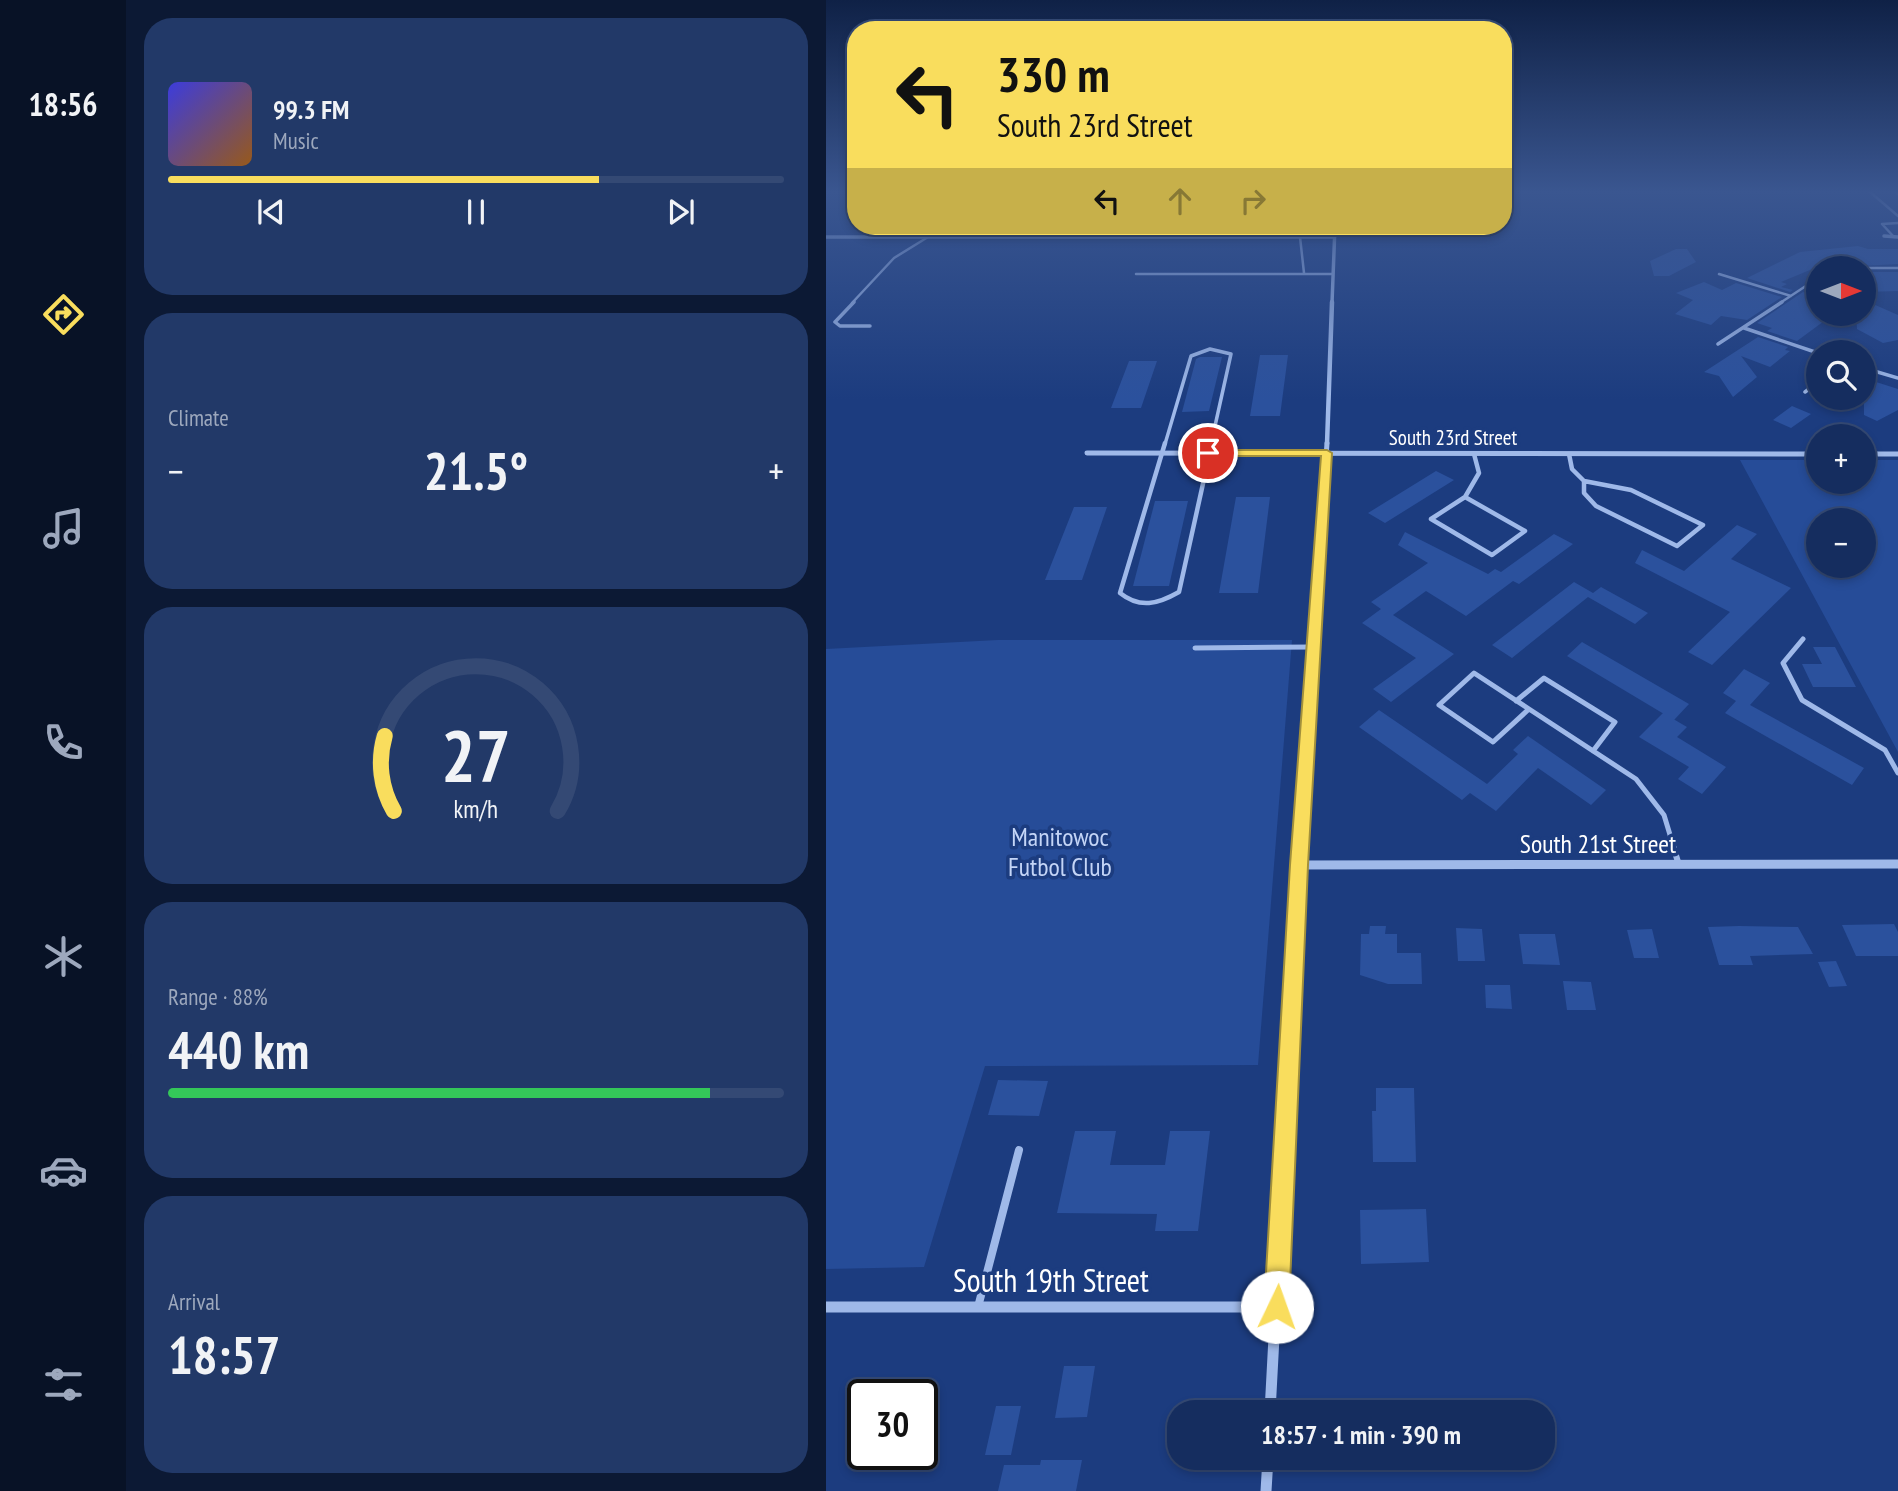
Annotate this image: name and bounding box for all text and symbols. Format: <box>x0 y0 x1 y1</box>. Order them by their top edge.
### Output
text: 330 m <box>997 42 1110 106</box>
icon: left <box>882 49 973 140</box>
text: 18:56 <box>28 83 98 125</box>
text: 99.3 FM <box>273 93 349 126</box>
text: South 23rd Street <box>997 104 1193 146</box>
text: Music <box>273 126 319 155</box>
icon: left <box>1088 182 1126 220</box>
icon: ahead <box>1161 182 1199 220</box>
icon: right <box>1234 182 1272 220</box>
icon: previous <box>252 193 290 231</box>
icon: pause <box>457 193 495 231</box>
icon: next <box>662 193 700 231</box>
north arrow <box>1806 256 1876 326</box>
map controls <box>1806 256 1876 578</box>
icon: directions <box>39 290 88 339</box>
button: search <box>1806 340 1876 410</box>
text: Climate <box>168 403 229 432</box>
pin <box>1178 423 1238 483</box>
street label: South 23rd Street <box>1389 424 1517 451</box>
button: + <box>1806 424 1876 494</box>
icon: arrive <box>1189 434 1227 472</box>
text: 21.5° <box>424 437 528 504</box>
text: − <box>168 446 184 495</box>
text: + <box>768 446 784 495</box>
icon: music <box>39 504 88 553</box>
button: − <box>1806 508 1876 578</box>
text: 27 <box>441 708 511 802</box>
icon: phone <box>39 718 88 767</box>
text: km/h <box>454 793 498 825</box>
park label: Manitowoc Futbol Club <box>1008 820 1112 883</box>
street label: South 21st Street <box>1520 827 1676 860</box>
icon: climate <box>39 932 88 981</box>
text: Range · 88% <box>168 982 268 1011</box>
text: 440 km <box>168 1016 309 1083</box>
icon: car <box>39 1146 88 1195</box>
street label: South 19th Street <box>953 1259 1149 1301</box>
position arrow <box>1240 1270 1314 1344</box>
text: Arrival <box>168 1287 220 1316</box>
text: 18:57 <box>168 1321 280 1388</box>
icon: filters <box>39 1360 88 1409</box>
speed limit sign: 30 <box>847 1379 938 1470</box>
text: 18:57 · 1 min · 390 m <box>1261 1418 1461 1451</box>

